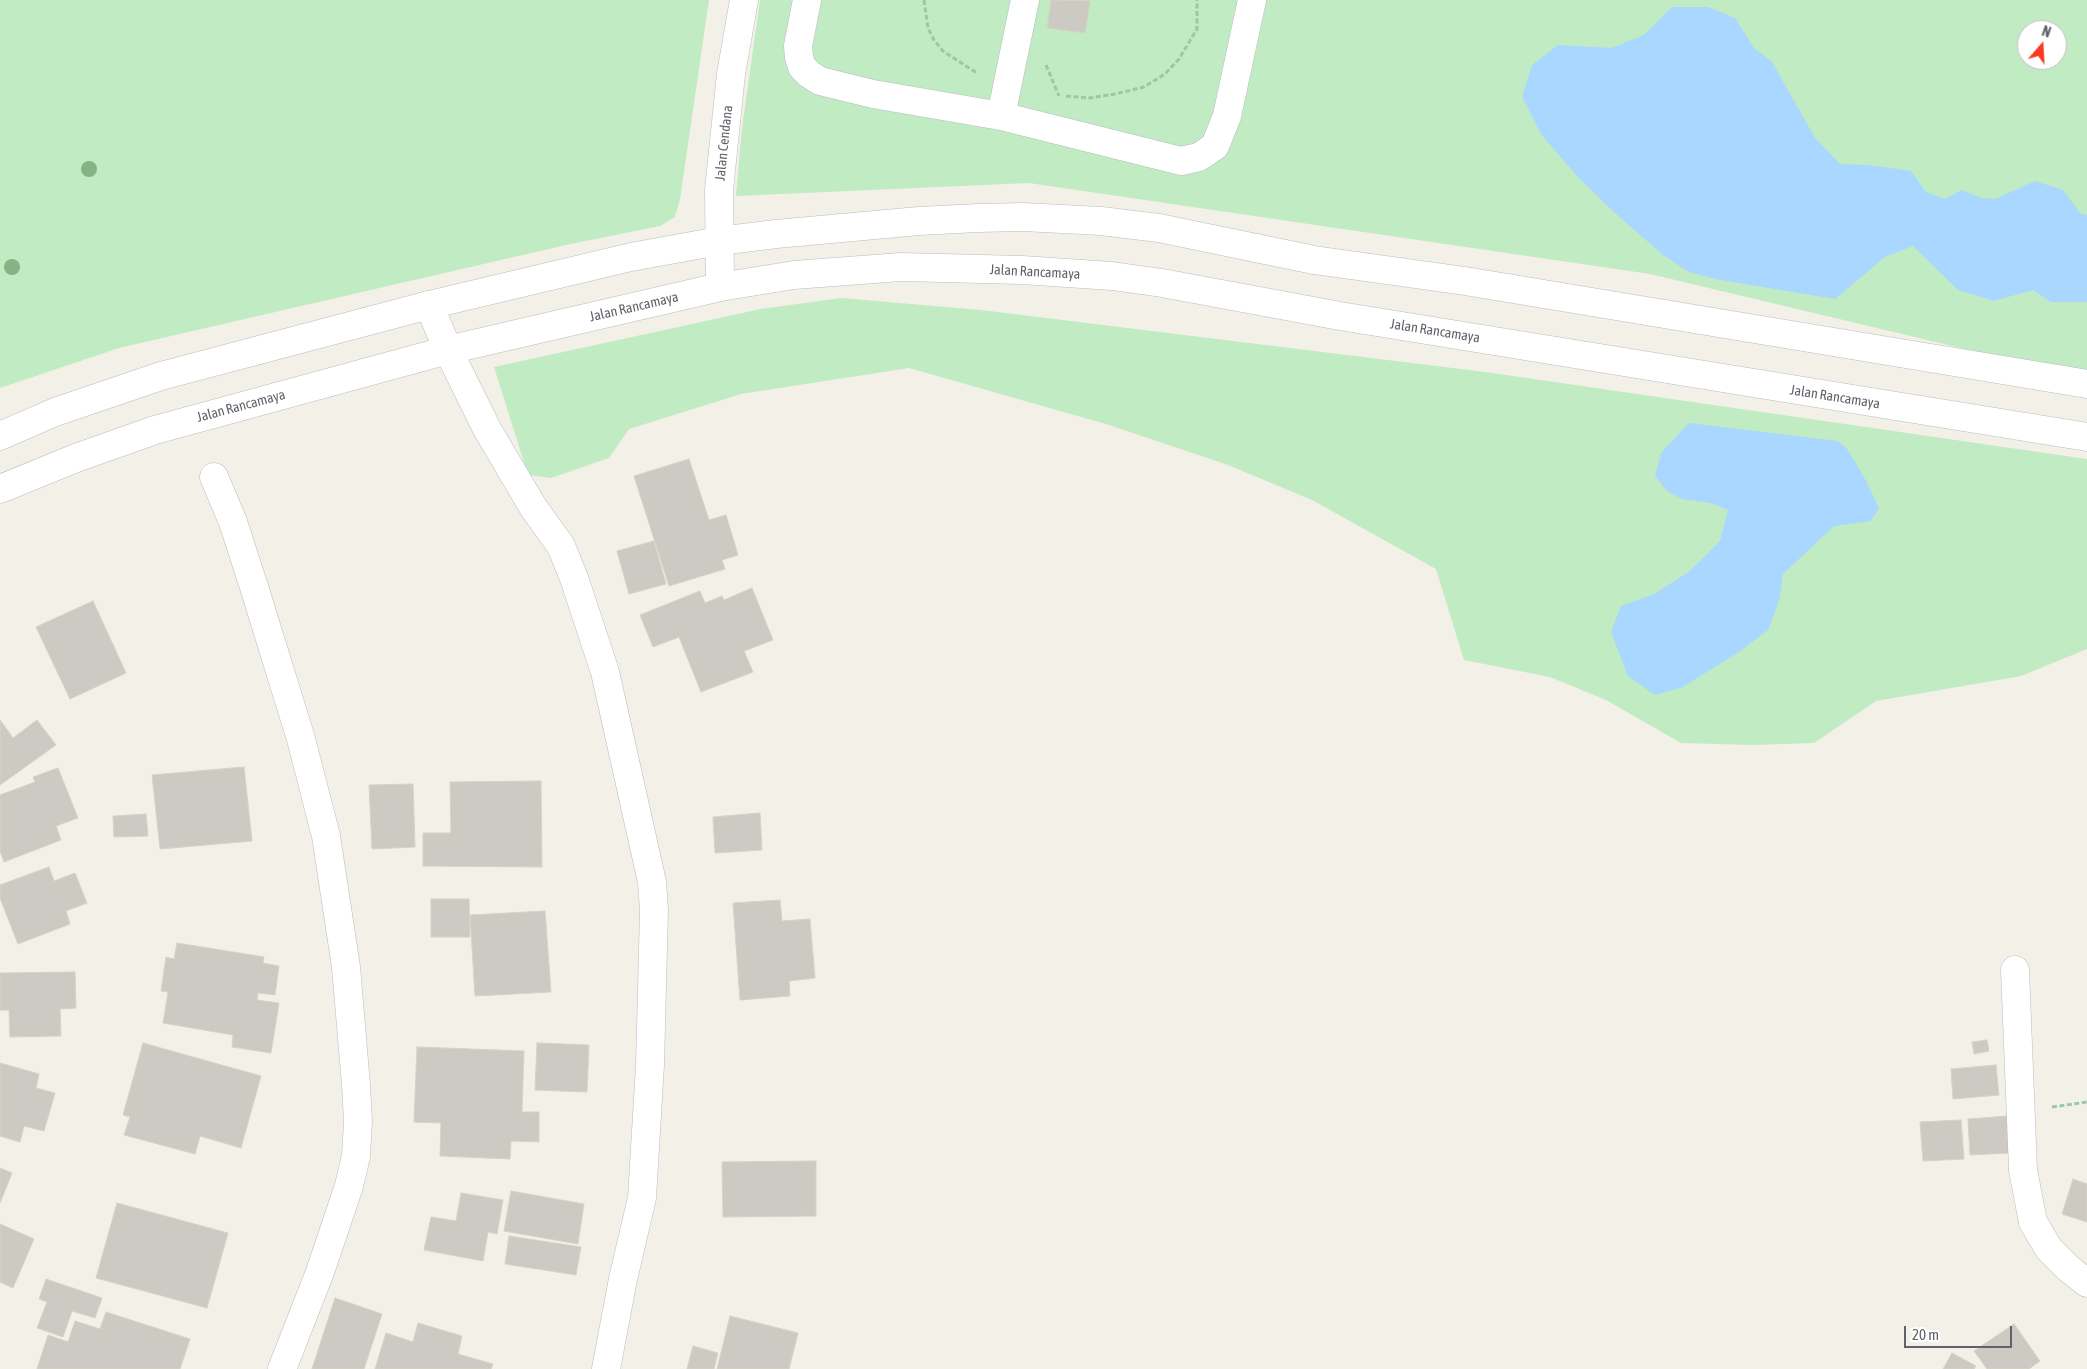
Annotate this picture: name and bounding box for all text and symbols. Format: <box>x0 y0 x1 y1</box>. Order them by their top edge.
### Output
north arrow <box>2017 20 2067 70</box>
text: N <box>2040 23 2053 41</box>
street label: Jalan Cendana <box>712 104 736 182</box>
street label: Jalan Rancamaya <box>989 261 1081 283</box>
street label: Jalan Rancamaya <box>588 289 680 325</box>
street label: Jalan Rancamaya <box>1389 316 1481 346</box>
street label: Jalan Rancamaya <box>1789 382 1881 412</box>
street label: Jalan Rancamaya <box>195 386 287 426</box>
scale bar <box>1907 1316 2014 1348</box>
text: 20 m <box>1912 1326 1939 1343</box>

